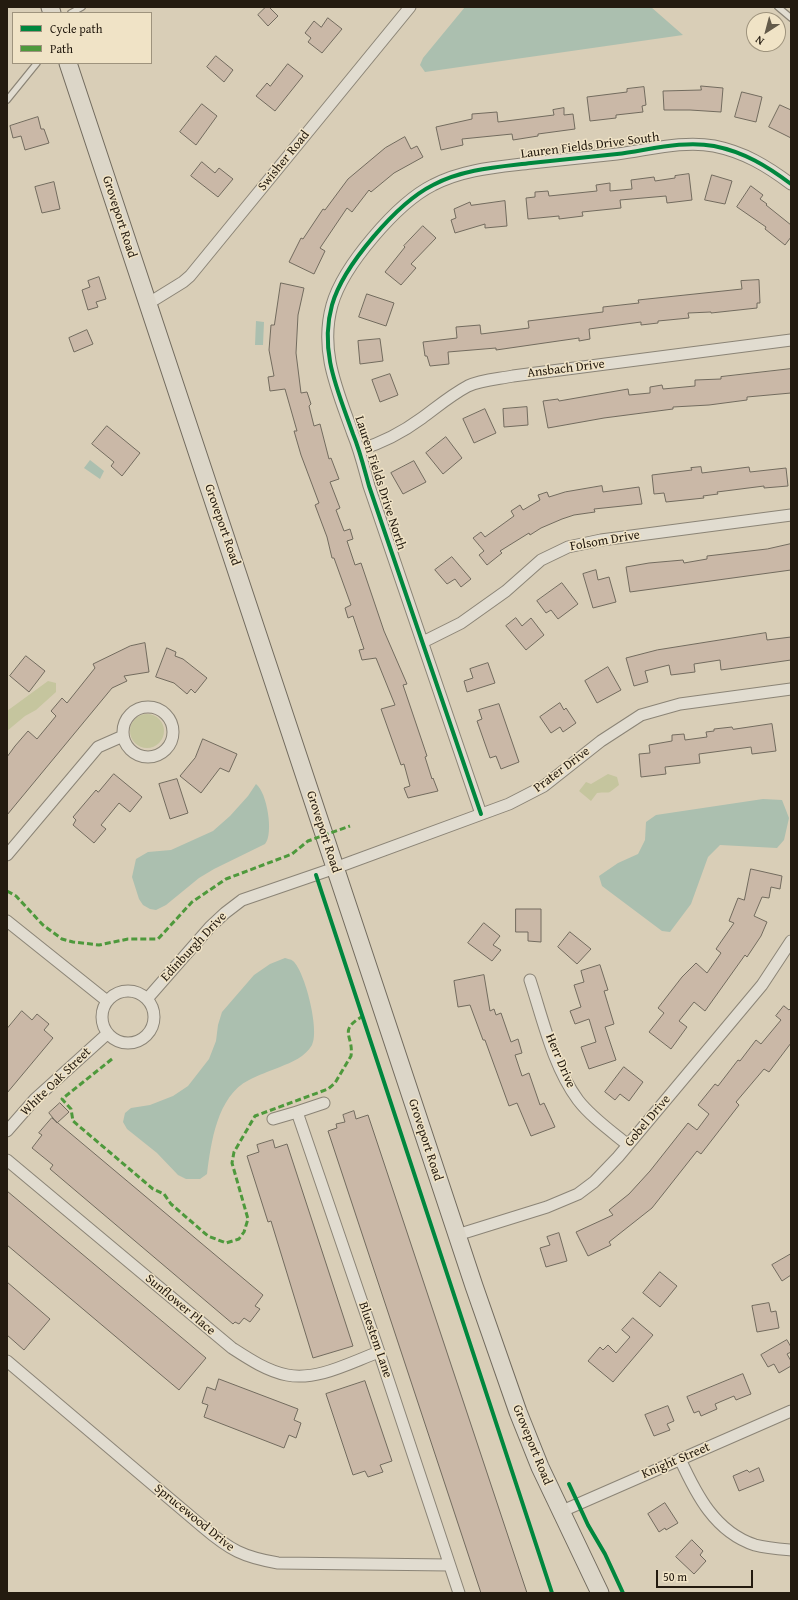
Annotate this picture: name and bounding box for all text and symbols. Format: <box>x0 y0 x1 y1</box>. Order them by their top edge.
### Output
legend <box>12 12 152 64</box>
north arrow <box>746 12 786 52</box>
text: Cycle path <box>50 20 102 37</box>
text: N <box>752 32 767 50</box>
text: Path <box>50 40 73 57</box>
street label: Swisher Road <box>255 128 313 194</box>
street label: Lauren Fields Drive South <box>520 130 660 162</box>
street label: Groveport Road <box>98 174 140 260</box>
street label: Ansbach Drive <box>526 356 606 382</box>
street label: Lauren Fields Drive North <box>351 414 409 552</box>
street label: Groveport Road <box>201 482 243 568</box>
street label: Folsom Drive <box>569 527 641 555</box>
street label: Prater Drive <box>531 744 593 796</box>
street label: Groveport Road <box>302 789 344 875</box>
street label: Edinburgh Drive <box>158 909 230 985</box>
street label: Herr Drive <box>542 1032 578 1090</box>
street label: White Oak Street <box>18 1044 94 1120</box>
street label: Gobel Drive <box>622 1092 674 1150</box>
street label: Groveport Road <box>404 1097 446 1183</box>
street label: Sunflower Place <box>142 1271 218 1339</box>
street label: Bluestem Lane <box>355 1300 395 1380</box>
street label: Groveport Road <box>509 1403 555 1487</box>
street label: Knight Street <box>639 1440 713 1482</box>
street label: Sprucewood Drive <box>151 1481 237 1555</box>
scale bar <box>658 1562 755 1588</box>
text: 50 m <box>663 1568 687 1585</box>

